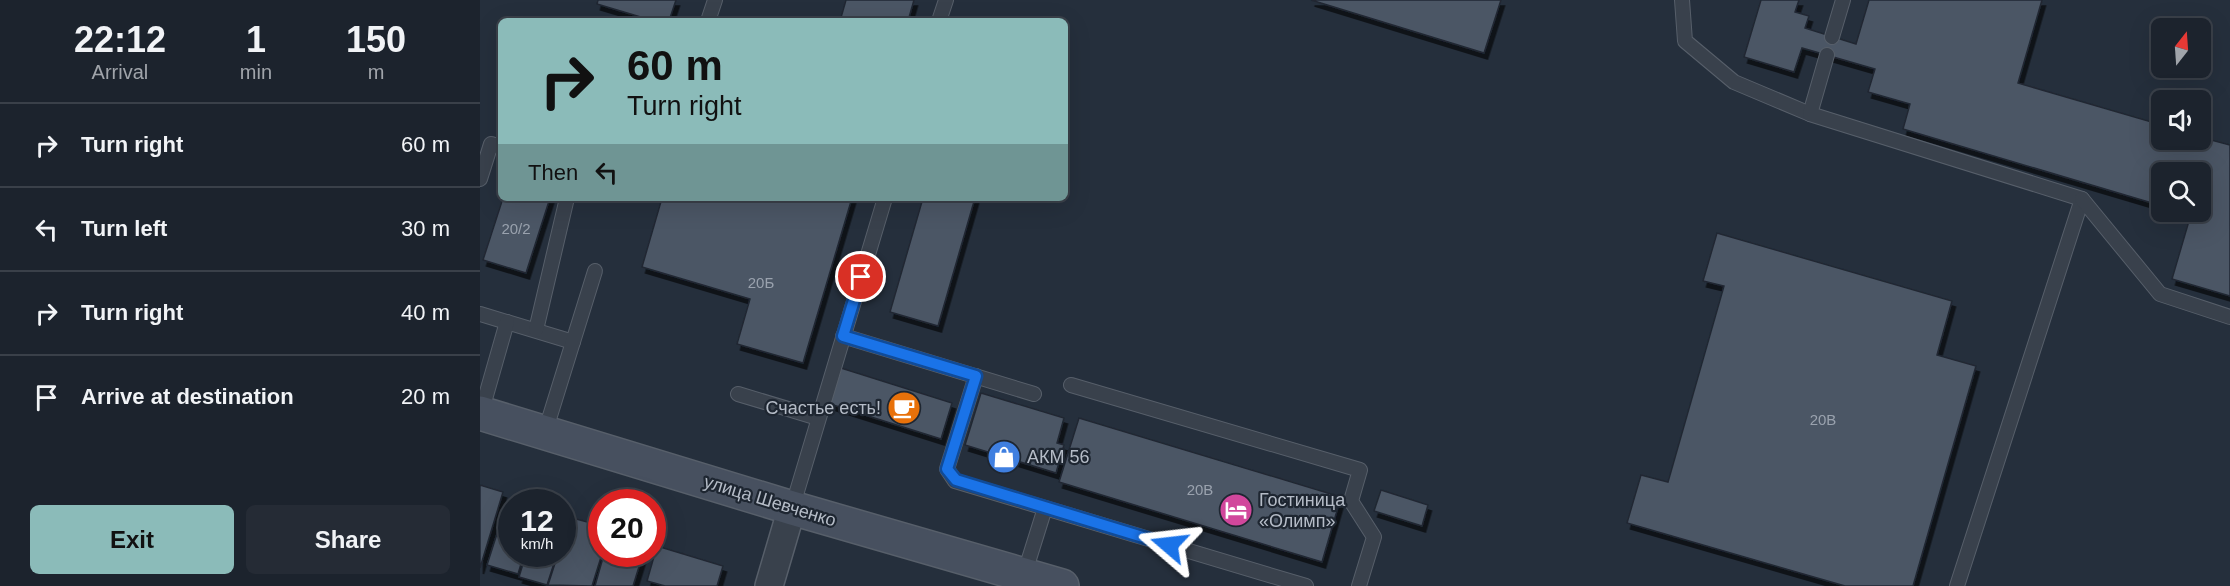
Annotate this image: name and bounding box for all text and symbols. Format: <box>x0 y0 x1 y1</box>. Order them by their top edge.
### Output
north arrow <box>2151 18 2211 78</box>
map controls <box>2151 18 2211 222</box>
text: 22:12 <box>74 19 166 60</box>
text: 1 <box>246 19 266 60</box>
text: 150 <box>346 19 406 60</box>
icon: right <box>528 42 606 120</box>
text: 60 m <box>627 42 723 89</box>
text: Arrival <box>92 61 148 83</box>
text: min <box>240 61 272 83</box>
text: m <box>368 61 384 83</box>
button: sound <box>2151 90 2211 150</box>
text: Turn right <box>627 91 742 121</box>
icon: right <box>30 129 63 162</box>
text: Turn right <box>81 132 183 157</box>
text: 60 m <box>401 132 450 157</box>
icon: left <box>590 156 623 189</box>
text: Then <box>528 160 578 185</box>
button: search <box>2151 162 2211 222</box>
icon: left <box>30 213 63 246</box>
text: Turn left <box>81 216 167 241</box>
text: 30 m <box>401 216 450 241</box>
house number: 20/2 <box>501 220 531 237</box>
pin <box>835 251 886 302</box>
icon: arrive <box>844 260 877 293</box>
house number: 20Б <box>748 274 774 291</box>
icon: right <box>30 297 63 330</box>
text: Turn right <box>81 300 183 325</box>
text: 40 m <box>401 300 450 325</box>
icon: arrive <box>30 381 63 414</box>
text: Arrive at destination <box>81 384 294 409</box>
text: 20 m <box>401 384 450 409</box>
cafe icon: Счастье есть! <box>886 390 922 426</box>
place label: Счастье есть! <box>766 398 881 418</box>
house number: 20В <box>1810 411 1836 428</box>
shop icon: АКМ 56 <box>986 439 1022 475</box>
place label: АКМ 56 <box>1027 447 1090 467</box>
street label: улица Шевченко <box>701 471 839 531</box>
house number: 20В <box>1187 481 1213 498</box>
speed limit sign: 20 <box>588 489 666 567</box>
place label: Гостиница «Олимп» <box>1259 490 1346 531</box>
hotel icon: Гостиница «Олимп» <box>1218 492 1254 528</box>
text: 12 <box>520 504 554 537</box>
button: Exit <box>30 505 234 574</box>
button: Share <box>246 505 450 574</box>
position arrow <box>1137 513 1201 577</box>
text: km/h <box>521 535 553 552</box>

